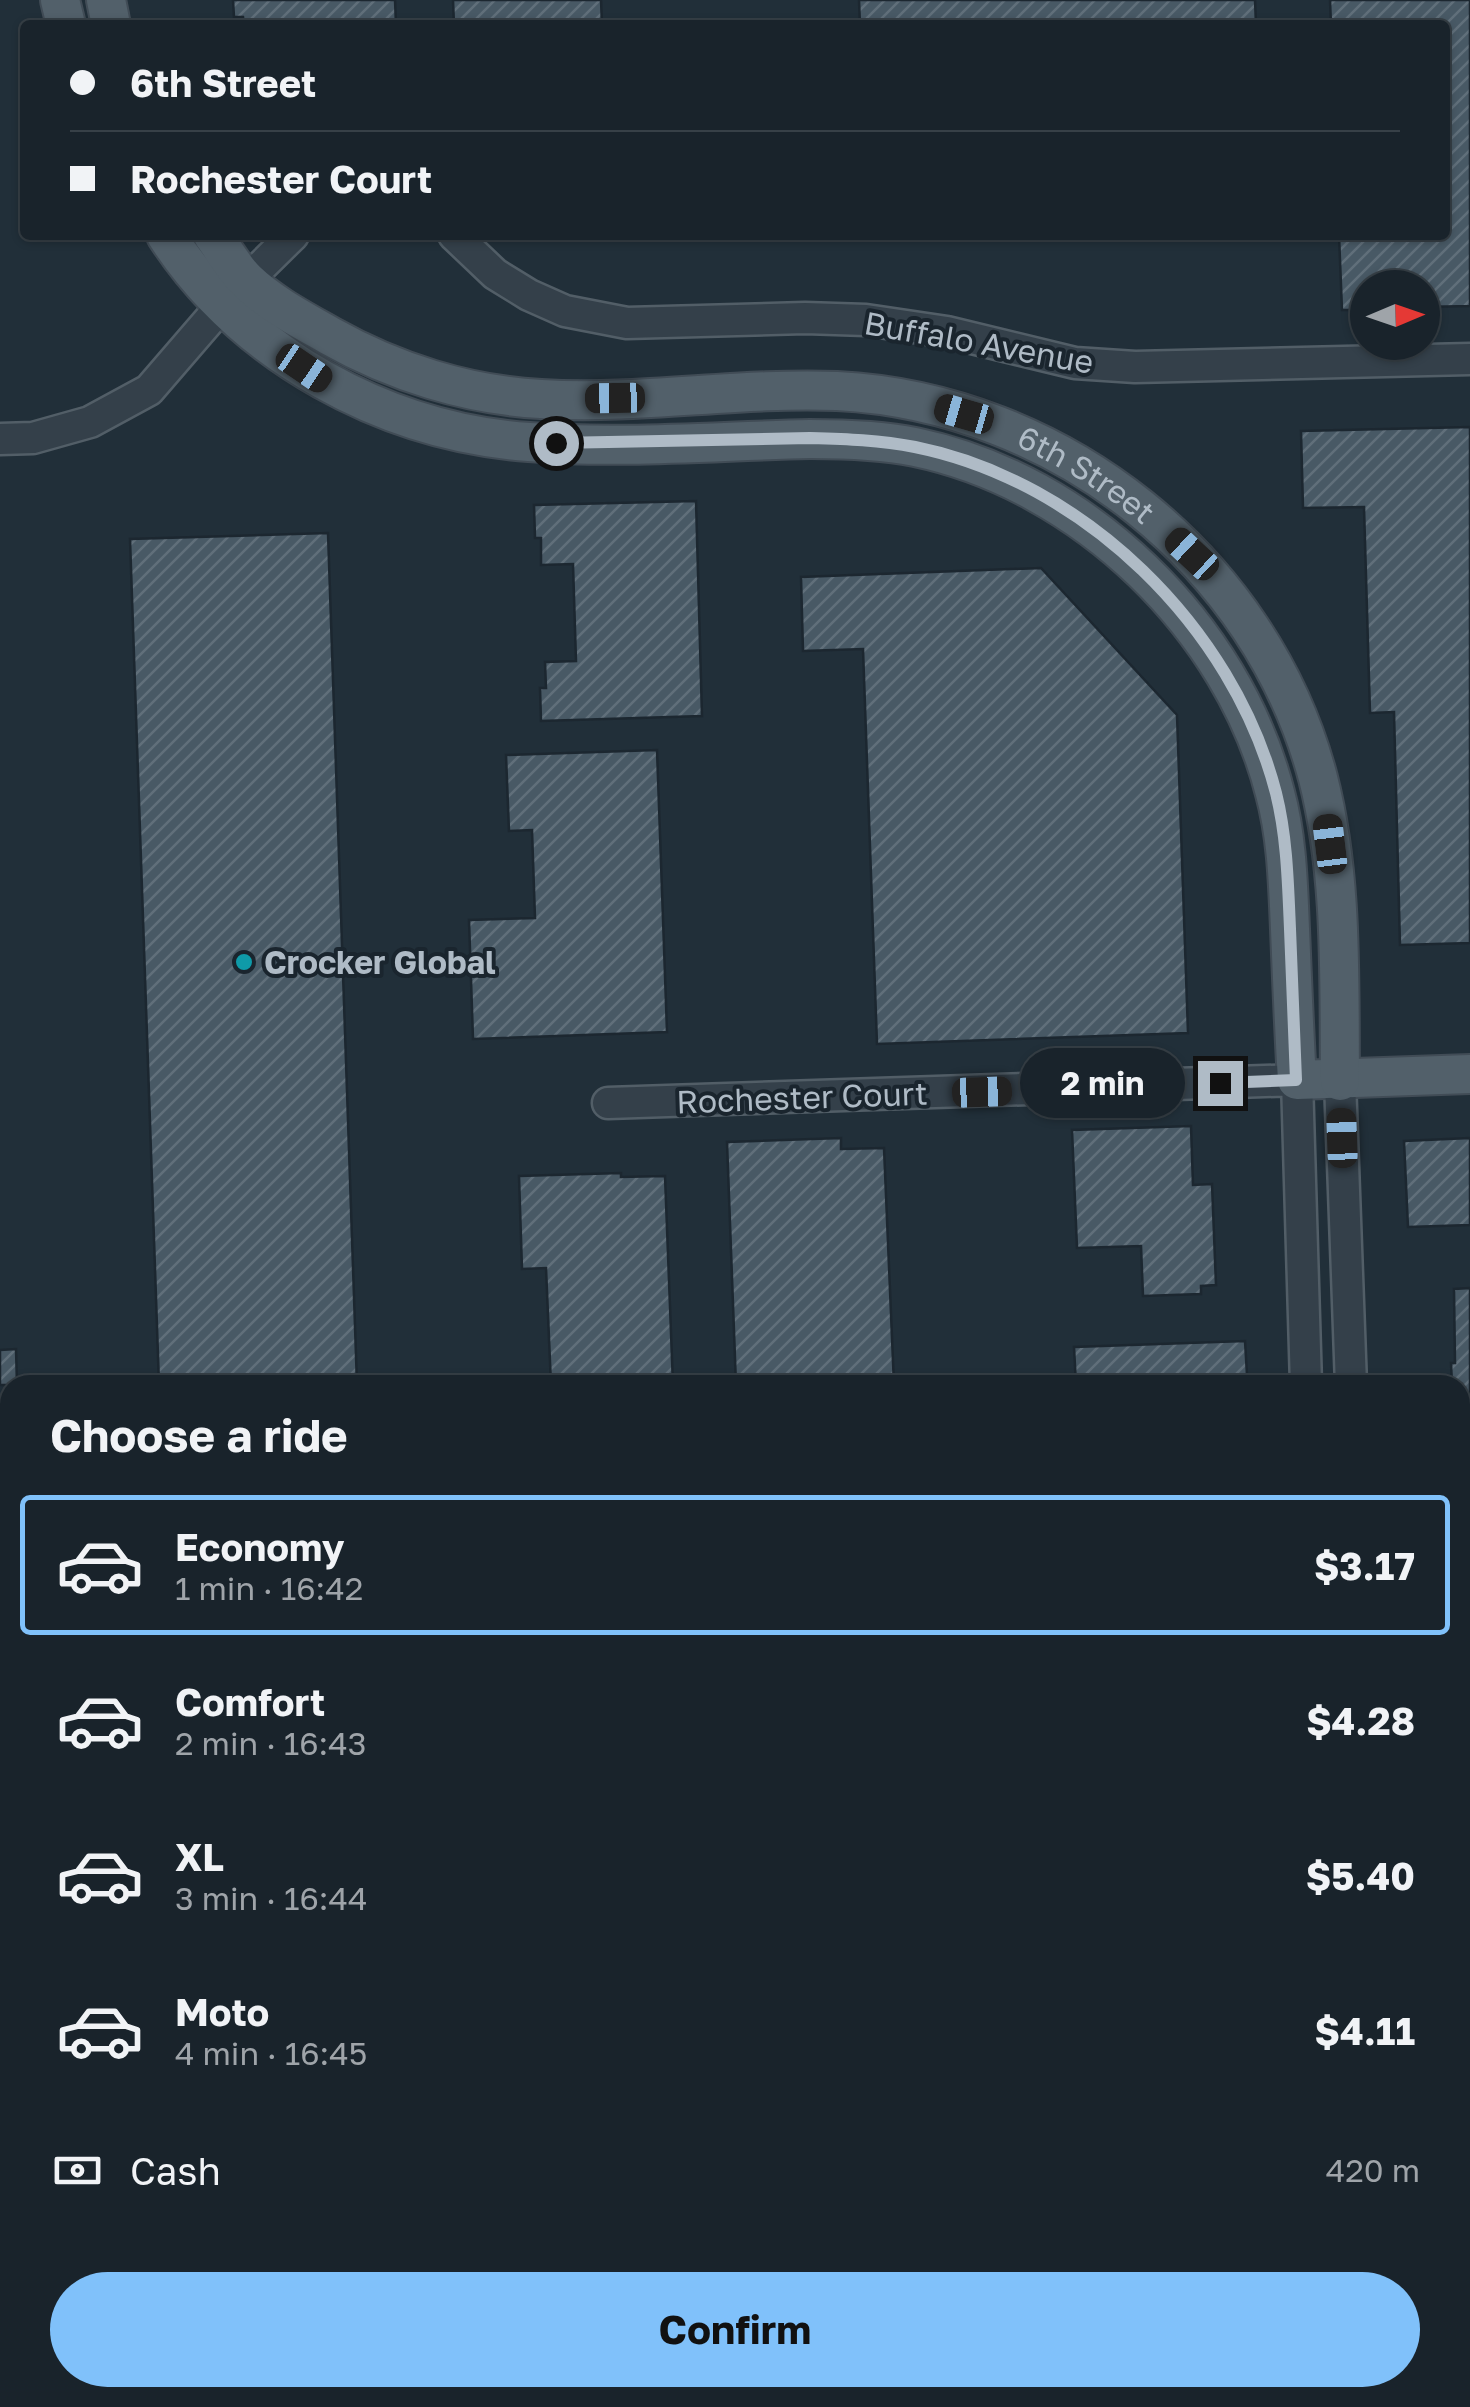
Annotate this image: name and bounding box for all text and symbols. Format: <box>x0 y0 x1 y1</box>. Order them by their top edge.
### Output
text: 6th Street <box>130 60 316 105</box>
text: Rochester Court <box>130 156 432 201</box>
north arrow <box>1350 270 1440 360</box>
map controls <box>1350 270 1440 360</box>
street label: Buffalo Avenue <box>861 303 1097 381</box>
car <box>271 339 337 397</box>
car <box>585 382 645 414</box>
car <box>931 391 997 437</box>
street label: 6th Street <box>1012 417 1163 531</box>
route start <box>534 421 579 466</box>
car <box>1160 523 1224 585</box>
car <box>1311 812 1349 876</box>
place label: Crocker Global <box>264 943 496 981</box>
marker: Crocker Global <box>233 951 255 973</box>
callout: 2 min <box>1020 1048 1185 1118</box>
route end <box>1198 1061 1243 1106</box>
text: 2 min <box>1061 1064 1144 1102</box>
street label: Rochester Court <box>676 1074 928 1120</box>
car <box>951 1076 1013 1108</box>
car <box>1326 1107 1358 1169</box>
text: Choose a ride <box>50 1408 348 1462</box>
icon: car <box>55 1520 145 1610</box>
text: Economy <box>175 1524 344 1569</box>
text: $3.17 <box>1314 1543 1415 1588</box>
text: 1 min · 16:42 <box>175 1569 363 1607</box>
icon: car <box>55 1675 145 1765</box>
text: Comfort <box>175 1679 325 1724</box>
text: $4.28 <box>1306 1698 1415 1743</box>
text: 2 min · 16:43 <box>175 1724 366 1762</box>
icon: car <box>55 1830 145 1920</box>
text: XL <box>175 1834 224 1879</box>
text: $5.40 <box>1306 1853 1415 1898</box>
text: 3 min · 16:44 <box>175 1879 367 1917</box>
icon: car <box>55 1985 145 2075</box>
text: Moto <box>175 1989 269 2034</box>
text: $4.11 <box>1314 2008 1415 2053</box>
text: 4 min · 16:45 <box>175 2034 367 2072</box>
icon: cash <box>50 2143 105 2198</box>
text: Cash <box>130 2148 221 2193</box>
text: 420 m <box>1326 2151 1420 2189</box>
button: Confirm <box>50 2272 1420 2387</box>

